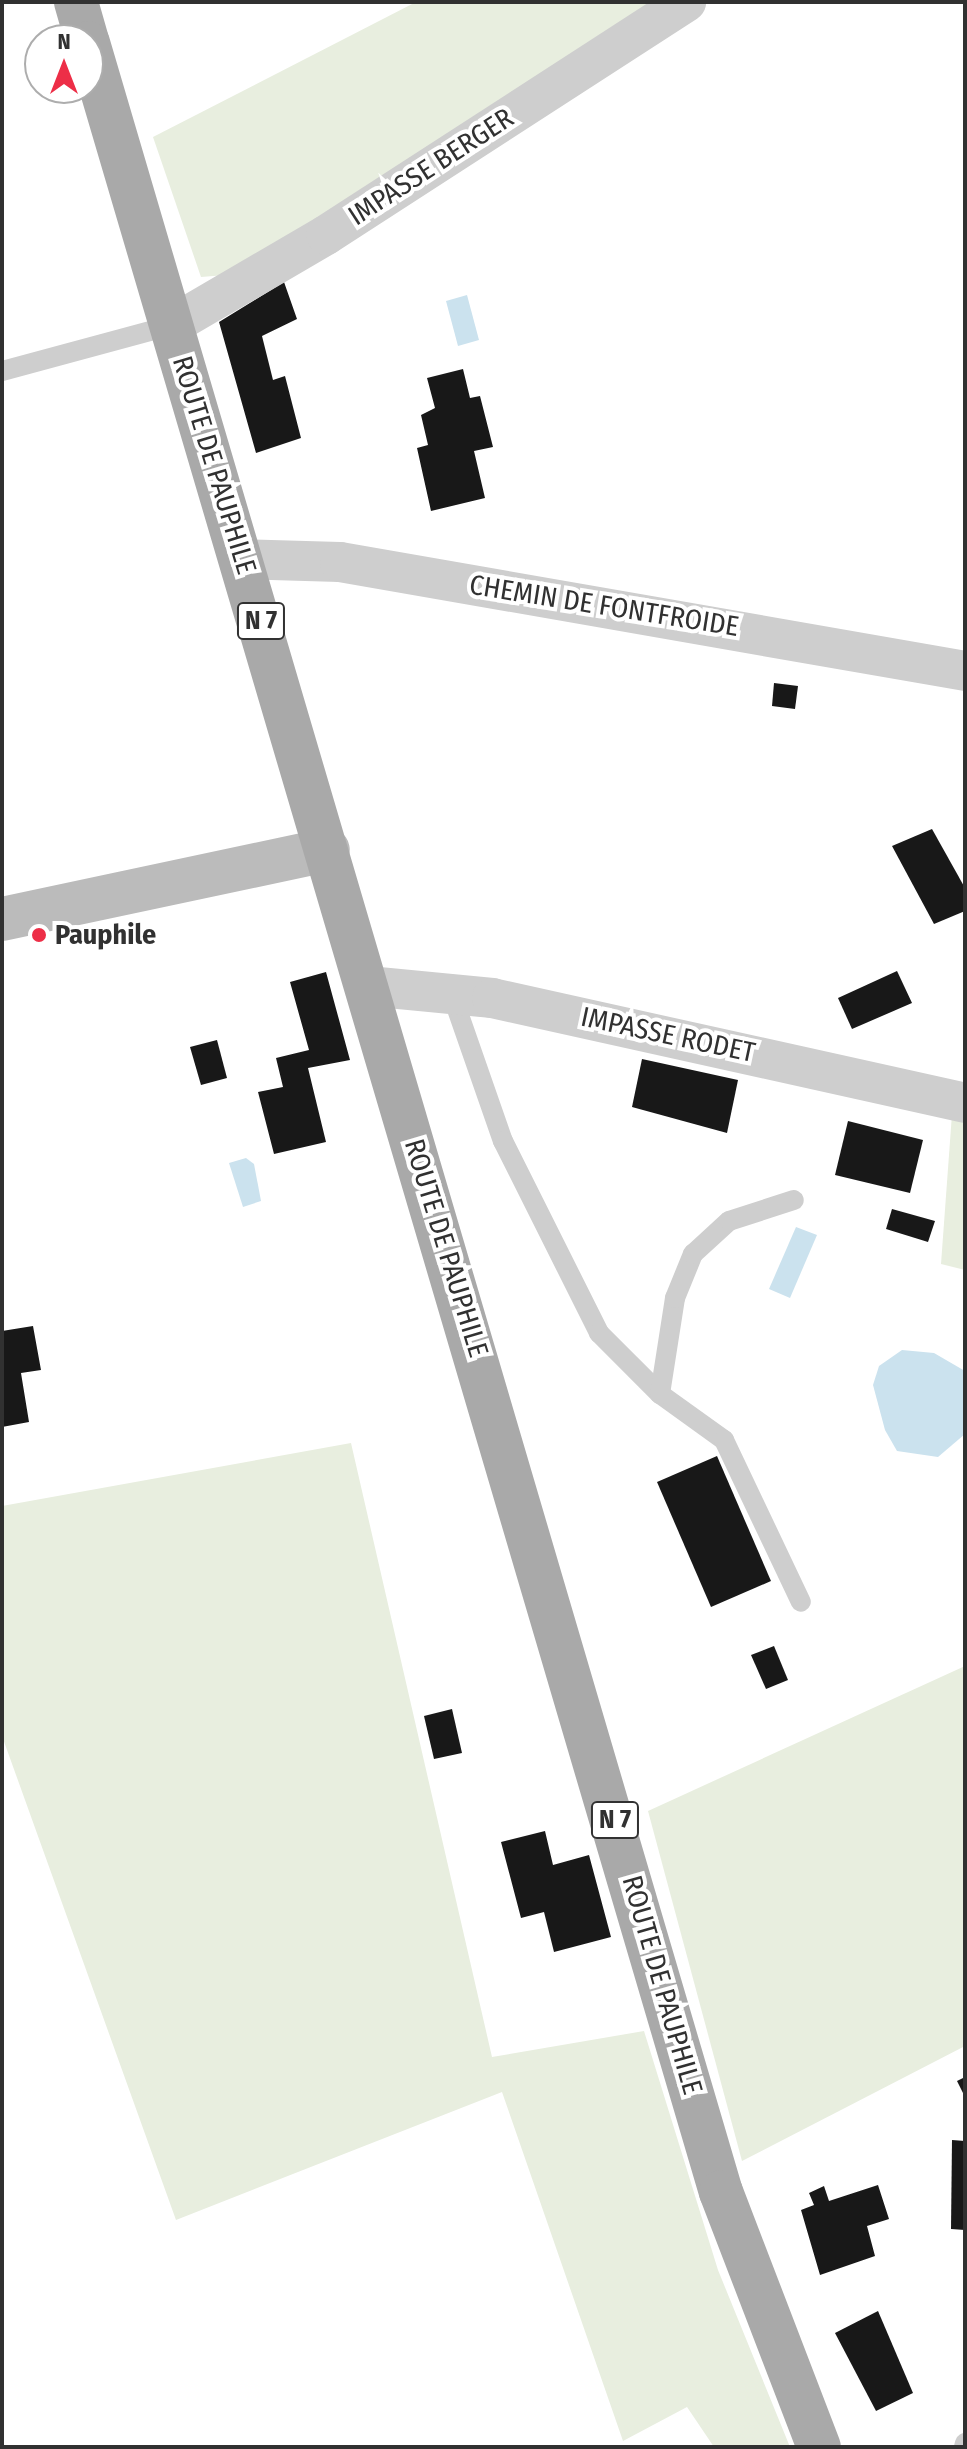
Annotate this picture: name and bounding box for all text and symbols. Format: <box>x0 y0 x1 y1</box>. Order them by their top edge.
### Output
north arrow <box>24 24 104 104</box>
text: N <box>57 28 71 55</box>
street label: IMPASSE BERGER <box>342 101 520 233</box>
street label: ROUTE DE PAUPHILE <box>165 352 263 578</box>
street label: CHEMIN DE FONTFROIDE <box>467 568 741 644</box>
road number: N 7 <box>235 599 287 643</box>
place label: Pauphile <box>55 918 156 952</box>
marker: Pauphile <box>30 926 48 944</box>
street label: IMPASSE RODET <box>578 1000 758 1070</box>
street label: ROUTE DE PAUPHILE <box>397 1135 495 1361</box>
road number: N 7 <box>589 1798 641 1842</box>
street label: ROUTE DE PAUPHILE <box>615 1872 709 2098</box>

